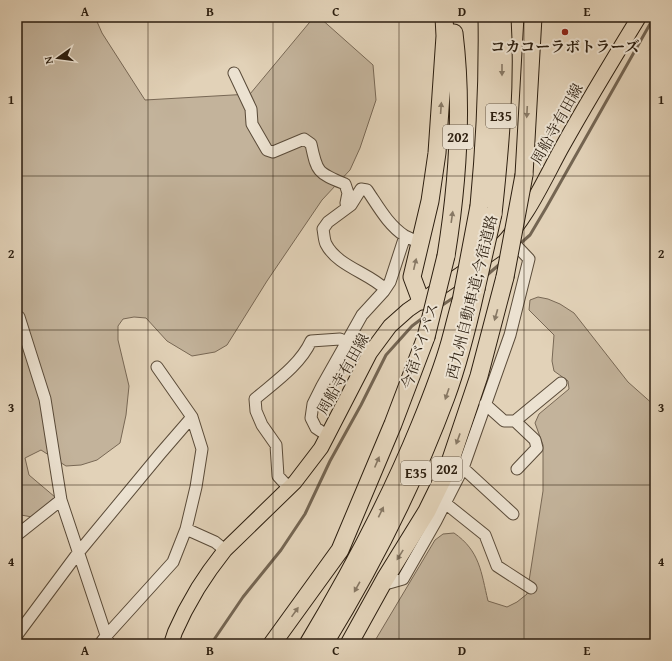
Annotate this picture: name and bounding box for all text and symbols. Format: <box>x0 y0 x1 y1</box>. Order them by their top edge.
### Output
text: A <box>81 2 90 21</box>
text: B <box>206 2 214 21</box>
text: C <box>332 2 340 21</box>
text: D <box>458 2 466 21</box>
text: E <box>584 2 591 21</box>
marker: コカコーラボトラーズ <box>560 27 570 37</box>
place label: コカコーラボトラーズ <box>490 36 640 57</box>
north arrow <box>38 38 78 78</box>
text: N <box>39 54 57 66</box>
one-way arrow <box>499 64 505 77</box>
street label: 周船寺有田線 <box>526 79 588 168</box>
text: 1 <box>8 90 14 109</box>
text: 1 <box>658 90 664 109</box>
one-way arrow <box>437 102 444 114</box>
road number: E35 <box>486 104 516 128</box>
one-way arrow <box>524 106 531 118</box>
road number: 202 <box>443 125 473 149</box>
one-way arrow <box>449 211 455 223</box>
street label: 西九州自動車道;今宿道路 <box>441 213 502 381</box>
text: 2 <box>8 244 15 263</box>
text: 2 <box>658 244 665 263</box>
one-way arrow <box>412 258 418 270</box>
street label: 今宿バイパス <box>396 300 443 392</box>
one-way arrow <box>493 309 499 321</box>
street label: 周船寺有田線 <box>312 329 374 418</box>
one-way arrow <box>444 388 450 400</box>
text: 3 <box>8 398 14 417</box>
text: 3 <box>658 398 664 417</box>
one-way arrow <box>454 434 460 446</box>
one-way arrow <box>374 457 380 468</box>
road number: 202 <box>432 457 462 481</box>
road number: E35 <box>401 461 431 485</box>
one-way arrow <box>378 506 384 518</box>
one-way arrow <box>396 549 403 561</box>
text: 4 <box>8 552 15 571</box>
text: 4 <box>658 552 665 571</box>
one-way arrow <box>353 581 360 593</box>
one-way arrow <box>291 607 299 618</box>
text: A <box>81 641 90 660</box>
text: B <box>206 641 214 660</box>
text: C <box>332 641 340 660</box>
text: D <box>458 641 466 660</box>
text: E <box>584 641 591 660</box>

